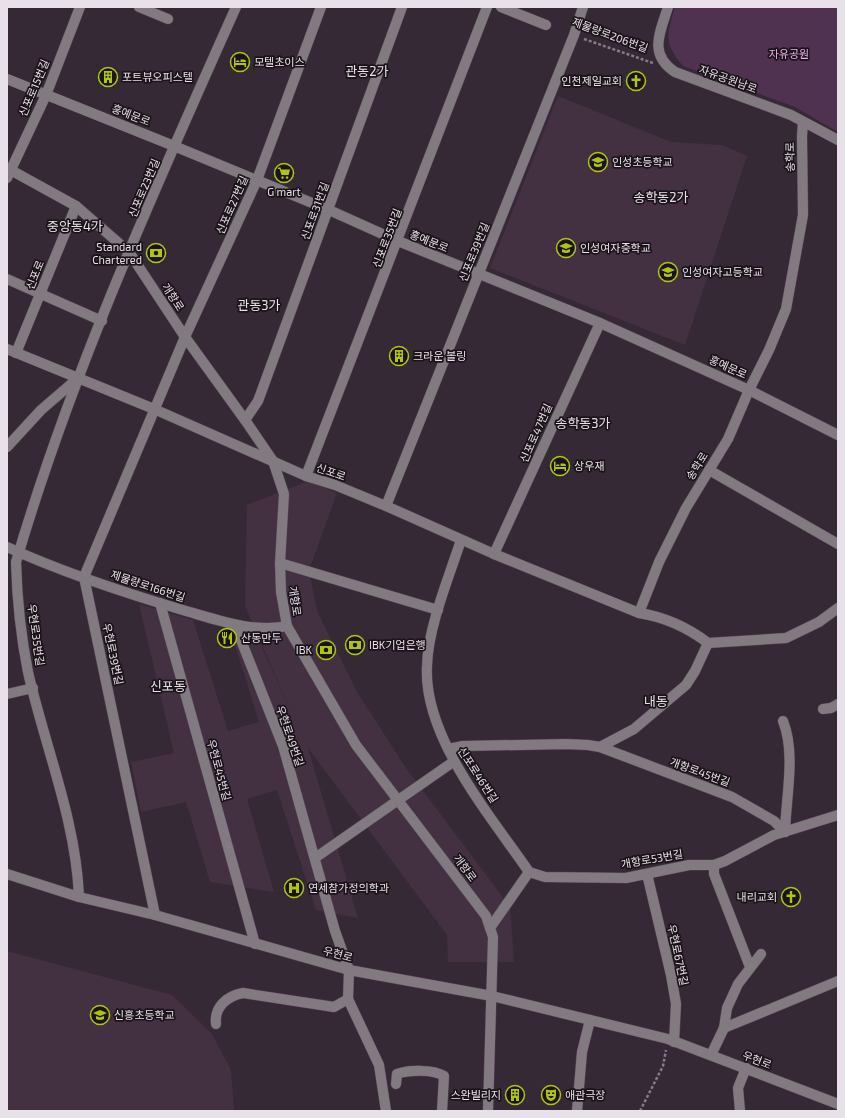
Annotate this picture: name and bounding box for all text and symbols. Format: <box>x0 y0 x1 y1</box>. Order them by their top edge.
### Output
street label: 제물량로206번길 <box>570 15 650 54</box>
park label: 자유공원 <box>769 47 809 60</box>
hotel icon: 모텔초이스 <box>229 51 251 73</box>
place label: 모텔초이스 <box>254 55 305 68</box>
street label: 신포로15번길 <box>16 57 51 118</box>
street label: 자유공원남로 <box>697 62 759 95</box>
district label: 관동2가 <box>345 63 389 79</box>
building icon: 포트뷰오피스텔 <box>97 66 119 88</box>
place label: 포트뷰오피스텔 <box>122 70 193 83</box>
church icon: 인천제일교회 <box>625 70 647 92</box>
place label: 인천제일교회 <box>561 74 622 87</box>
street label: 홍예문로 <box>110 101 152 128</box>
street label: 송학로 <box>783 142 796 172</box>
school or university icon: 인성초등학교 <box>587 151 609 173</box>
place label: 인성초등학교 <box>612 155 673 168</box>
street label: 신포로23번길 <box>125 156 162 219</box>
supermarket icon: G mart <box>273 162 295 184</box>
street label: 신포로27번길 <box>213 174 250 236</box>
street label: 신포로31번길 <box>298 180 331 242</box>
place label: G mart <box>267 185 301 198</box>
district label: 송학동2가 <box>633 189 689 205</box>
street label: 신포로35번길 <box>369 206 404 269</box>
district label: 중앙동4가 <box>47 218 103 234</box>
street label: 신포로39번길 <box>456 220 491 283</box>
street label: 홍예문로 <box>408 227 450 254</box>
school or university icon: 인성여자중학교 <box>555 237 577 259</box>
place label: Standard Chartered <box>92 240 142 266</box>
place label: 인성여자중학교 <box>580 241 651 254</box>
bank icon: Standard Chartered <box>145 242 167 264</box>
street label: 신포로 <box>23 258 46 291</box>
school or university icon: 인성여자고등학교 <box>657 261 679 283</box>
place label: 인성여자고등학교 <box>682 265 763 278</box>
street label: 개항로 <box>160 280 187 313</box>
district label: 관동3가 <box>237 297 281 313</box>
building icon: 크라운 볼링 <box>388 345 410 367</box>
place label: 크라운 볼링 <box>413 349 466 362</box>
street label: 홍예문로 <box>707 352 749 381</box>
street label: 신포로47번길 <box>517 401 554 464</box>
district label: 송학동3가 <box>555 415 611 431</box>
street label: 송학로 <box>683 449 710 482</box>
hotel icon: 상우재 <box>549 455 571 477</box>
place label: 상우재 <box>574 459 604 472</box>
street label: 신포로 <box>315 460 348 483</box>
street label: 제물량로166번길 <box>109 567 187 604</box>
street label: 개항로 <box>287 585 304 617</box>
street label: 우현로35번길 <box>26 603 47 667</box>
street label: 우현로39번길 <box>101 622 126 686</box>
restaurant icon: 산동만두 <box>216 627 238 649</box>
place label: 산동만두 <box>241 631 281 644</box>
bank icon: IBK기업은행 <box>344 634 366 656</box>
place label: IBK기업은행 <box>369 638 426 651</box>
bank icon: IBK <box>315 639 337 661</box>
place label: IBK <box>296 643 312 656</box>
district label: 신포동 <box>150 678 186 694</box>
district label: 내동 <box>644 693 668 709</box>
street label: 우현로49번길 <box>274 704 307 768</box>
street label: 우현로45번길 <box>205 738 234 802</box>
street label: 신포로46번길 <box>456 744 501 805</box>
street label: 개항로45번길 <box>668 755 732 788</box>
street label: 개항로53번길 <box>620 847 684 870</box>
street label: 개항로 <box>451 852 480 884</box>
hospital icon: 연세참가정의학과 <box>283 877 305 899</box>
place label: 연세참가정의학과 <box>308 881 389 894</box>
church icon: 내리교회 <box>780 886 802 908</box>
place label: 내리교회 <box>737 890 777 903</box>
street label: 우현로67번길 <box>666 923 691 987</box>
street label: 우현로 <box>322 943 354 964</box>
school or university icon: 신흥초등학교 <box>89 1004 111 1026</box>
place label: 신흥초등학교 <box>114 1008 175 1021</box>
street label: 우현로 <box>741 1048 774 1071</box>
building icon: 스완빌리지 <box>504 1084 526 1106</box>
theatre icon: 애관극장 <box>540 1084 562 1106</box>
place label: 스완빌리지 <box>450 1088 501 1101</box>
place label: 애관극장 <box>565 1088 605 1101</box>

